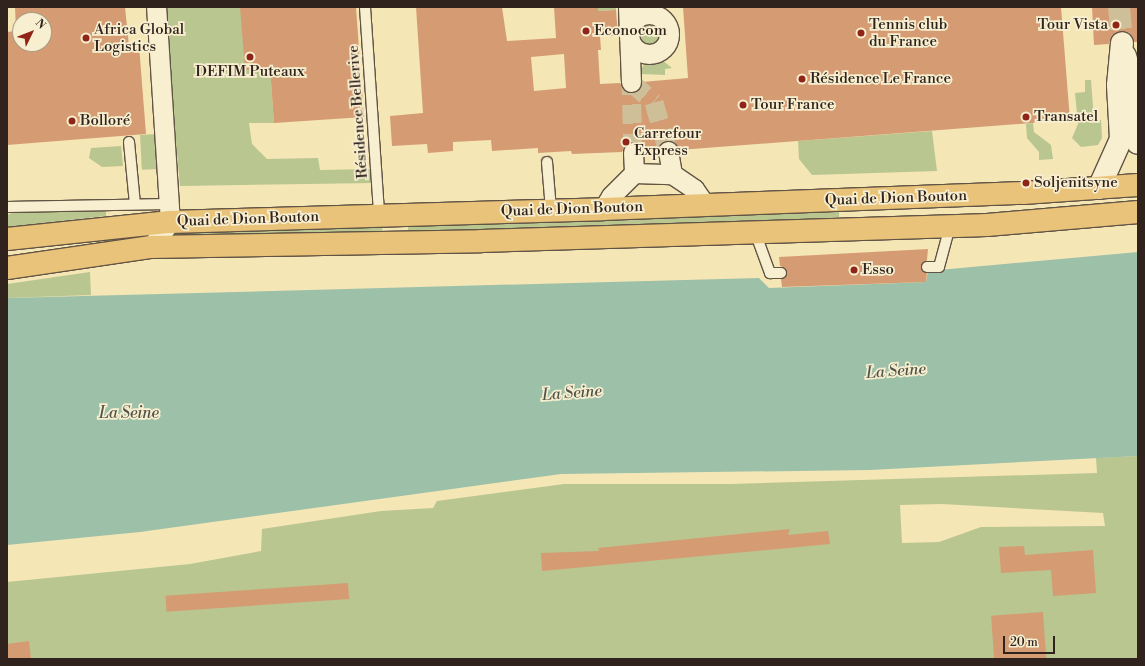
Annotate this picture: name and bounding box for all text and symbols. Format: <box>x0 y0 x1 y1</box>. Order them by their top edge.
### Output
north arrow <box>12 12 52 52</box>
place label: Tennis club du France <box>869 15 947 50</box>
place label: Tour Vista <box>1038 16 1108 34</box>
text: N <box>32 17 48 32</box>
place label: Africa Global Logistics <box>94 20 184 55</box>
marker: Tour Vista <box>1111 20 1121 30</box>
place label: Econocom <box>594 22 667 40</box>
marker: Econocom <box>581 26 591 36</box>
marker: Tennis club du France <box>856 28 866 38</box>
marker: Africa Global Logistics <box>81 33 91 43</box>
street label: Résidence Bellerive <box>344 45 372 179</box>
marker: DEFIM Puteaux <box>245 52 255 62</box>
place label: DEFIM Puteaux <box>195 63 305 81</box>
place label: Résidence Le France <box>810 70 951 88</box>
marker: Résidence Le France <box>797 74 807 84</box>
place label: Tour France <box>751 96 835 114</box>
marker: Tour France <box>738 100 748 110</box>
place label: Transatel <box>1034 108 1098 126</box>
place label: Bolloré <box>80 112 130 130</box>
marker: Transatel <box>1021 112 1031 122</box>
marker: Bolloré <box>67 116 77 126</box>
place label: Carrefour Express <box>634 124 701 159</box>
marker: Carrefour Express <box>621 137 631 147</box>
place label: Soljenitsyne <box>1034 174 1118 192</box>
marker: Soljenitsyne <box>1021 178 1031 188</box>
street label: Quai de Dion Bouton <box>825 187 967 209</box>
street label: Quai de Dion Bouton <box>501 198 643 220</box>
street label: Quai de Dion Bouton <box>177 208 319 230</box>
place label: Esso <box>862 261 894 279</box>
marker: Esso <box>849 265 859 275</box>
water label: La Seine <box>865 359 927 383</box>
water label: La Seine <box>541 381 603 405</box>
water label: La Seine <box>99 403 159 423</box>
scale bar <box>1005 628 1057 654</box>
text: 20 m <box>1010 635 1038 650</box>

